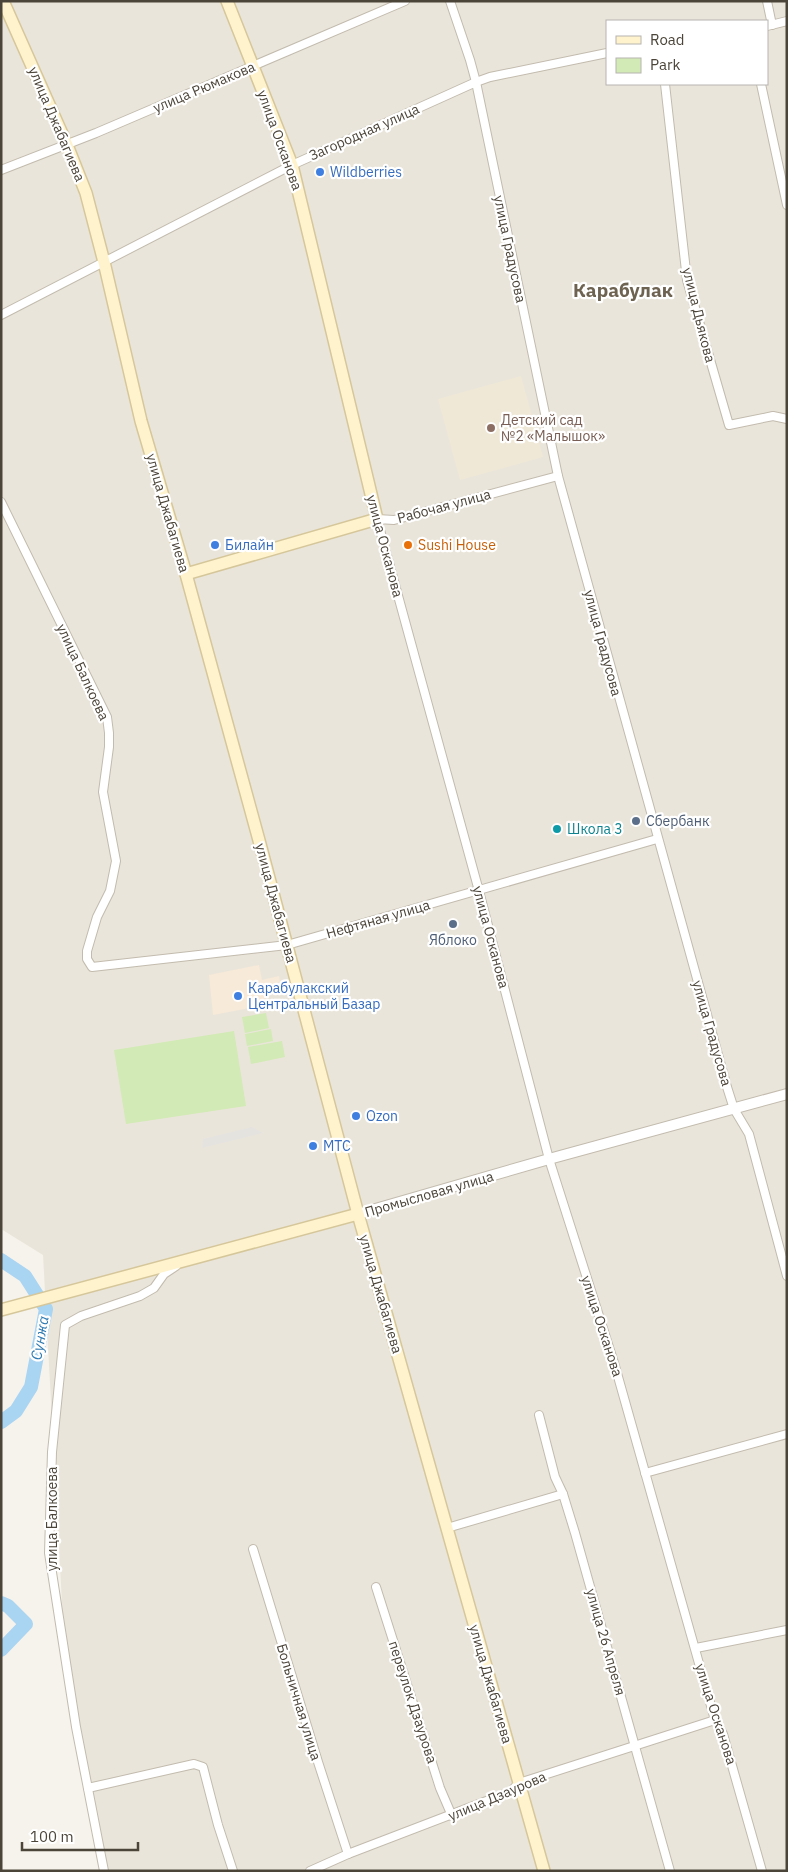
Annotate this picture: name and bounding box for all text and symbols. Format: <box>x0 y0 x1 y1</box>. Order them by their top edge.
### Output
legend <box>606 20 768 85</box>
text: Road <box>650 30 685 49</box>
text: Park <box>650 55 680 74</box>
street label: улица Рюмакова <box>150 57 258 117</box>
street label: улица Джабагиева <box>25 64 90 185</box>
street label: улица Осканова <box>254 87 307 193</box>
street label: Загородная улица <box>306 99 423 164</box>
place label: Wildberries <box>330 163 402 181</box>
marker: Wildberries <box>314 166 326 178</box>
street label: улица Градусова <box>490 194 530 305</box>
street label: улица Дьякова <box>678 265 720 365</box>
district label: Карабулак <box>573 278 673 302</box>
place label: Детский сад №2 «Малышок» <box>501 411 605 445</box>
marker: Детский сад №2 «Малышок» <box>485 422 497 434</box>
street label: улица Джабагиева <box>142 451 194 575</box>
street label: Рабочая улица <box>395 485 493 527</box>
street label: улица Осканова <box>363 493 407 600</box>
place label: Билайн <box>225 536 274 554</box>
place label: Sushi House <box>418 536 496 554</box>
marker: Билайн <box>209 539 221 551</box>
marker: Sushi House <box>402 539 414 551</box>
street label: улица Градусова <box>580 588 626 699</box>
street label: улица Балкоева <box>53 621 114 724</box>
place label: Сбербанк <box>646 812 710 830</box>
marker: Сбербанк <box>630 815 642 827</box>
place label: Школа 3 <box>567 820 623 838</box>
marker: Школа 3 <box>551 823 563 835</box>
street label: улица Джабагиева <box>251 841 301 965</box>
street label: улица Осканова <box>469 884 513 991</box>
street label: Нефтяная улица <box>324 895 432 942</box>
marker: Яблоко <box>447 918 459 930</box>
place label: Яблоко <box>429 931 477 949</box>
street label: улица Градусова <box>688 978 736 1088</box>
place label: Карабулакский Центральный Базар <box>248 979 380 1013</box>
marker: Карабулакский Центральный Базар <box>232 990 244 1002</box>
place label: Ozon <box>366 1107 398 1125</box>
marker: Ozon <box>350 1110 362 1122</box>
place label: МТС <box>323 1137 351 1155</box>
marker: МТС <box>307 1140 319 1152</box>
street label: Промысловая улица <box>363 1167 496 1221</box>
street label: улица Джабагиева <box>355 1232 407 1356</box>
street label: улица Осканова <box>577 1273 627 1379</box>
water label: Сунжа <box>26 1314 53 1361</box>
street label: улица Балкоева <box>43 1466 61 1571</box>
street label: улица 26 Апреля <box>582 1586 630 1698</box>
street label: улица Джабагиева <box>465 1622 517 1746</box>
street label: переулок Дзаурова <box>385 1639 441 1766</box>
street label: Больничная улица <box>273 1641 325 1763</box>
street label: улица Осканова <box>691 1661 741 1767</box>
street label: улица Дзаурова <box>445 1767 549 1825</box>
scale bar <box>22 1820 139 1852</box>
text: 100 m <box>30 1827 74 1846</box>

